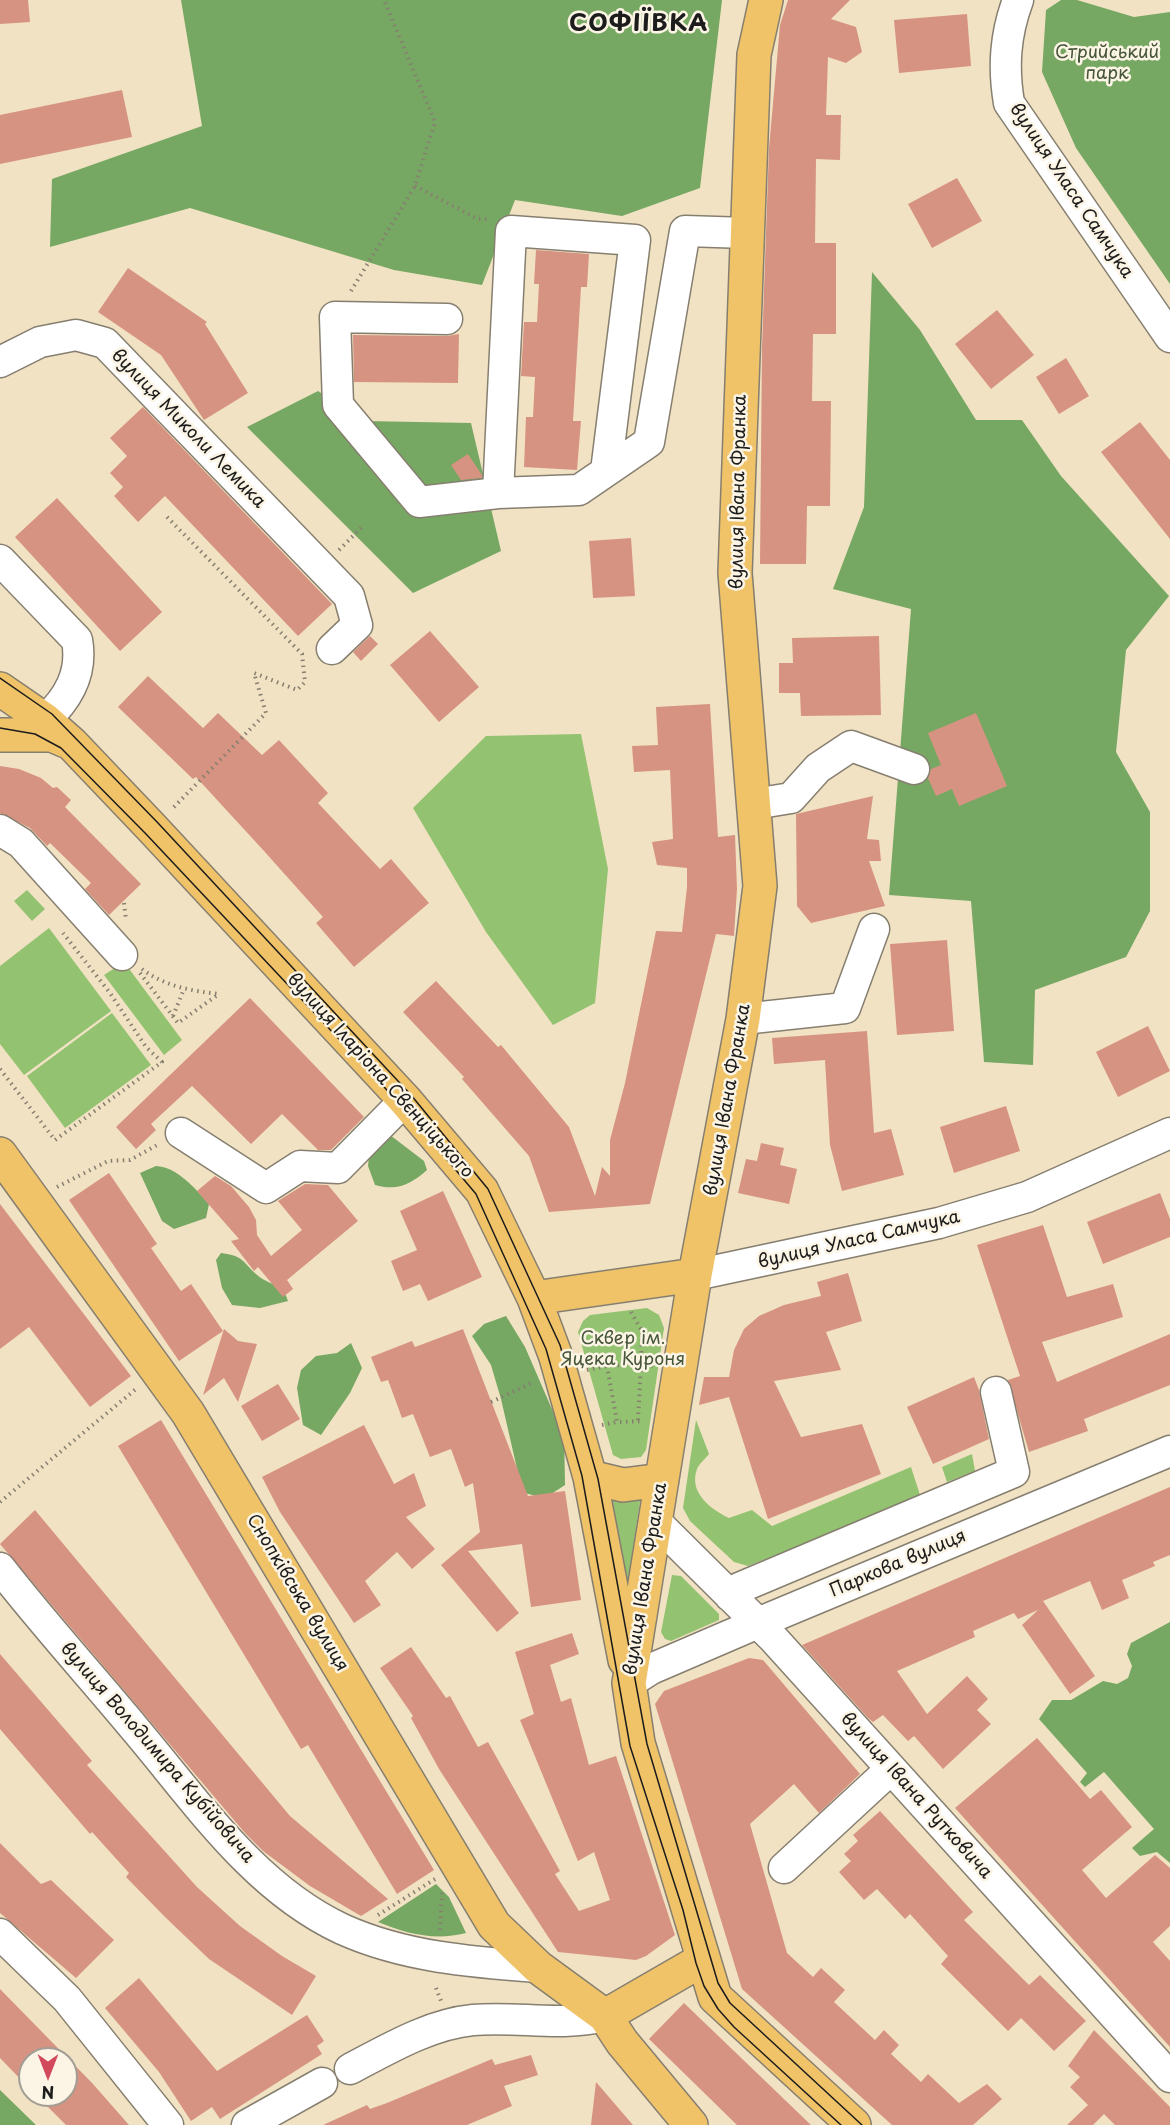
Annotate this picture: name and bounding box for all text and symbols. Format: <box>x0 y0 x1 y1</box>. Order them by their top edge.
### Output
district label: СОФІЇВКА <box>569 10 709 38</box>
park label: Стрийський парк <box>1055 42 1159 84</box>
street label: вулиця Уласа Самчука <box>1004 99 1138 283</box>
street label: вулиця Миколи Лемика <box>106 345 270 513</box>
street label: вулиця Івана Франка <box>727 394 751 590</box>
street label: вулиця Іларіона Свєнціцького <box>282 969 478 1183</box>
street label: вулиця Івана Франка <box>700 1002 756 1198</box>
street label: вулиця Уласа Самчука <box>756 1206 962 1274</box>
park label: Сквер ім. Яцека Куроня <box>561 1328 685 1370</box>
street label: вулиця Івана Франка <box>620 1481 672 1677</box>
street label: Снопківська вулиця <box>241 1510 353 1676</box>
street label: Паркова вулиця <box>827 1526 969 1602</box>
street label: вулиця Володимира Кубійовича <box>55 1638 259 1868</box>
street label: вулиця Івана Рутковича <box>836 1708 996 1884</box>
north arrow <box>18 2047 78 2107</box>
text: N <box>42 2081 54 2105</box>

